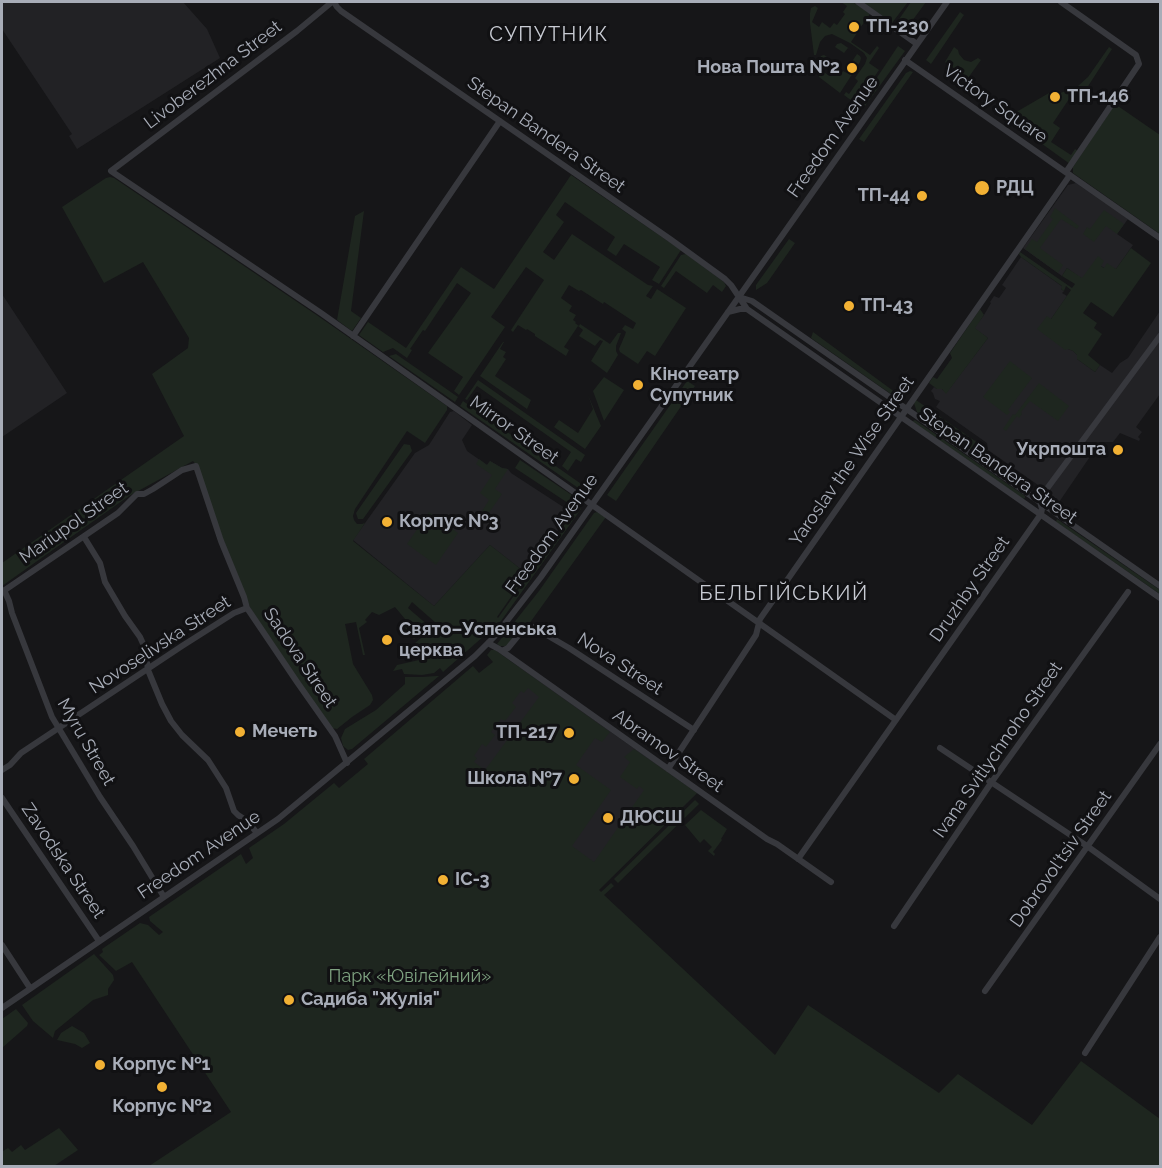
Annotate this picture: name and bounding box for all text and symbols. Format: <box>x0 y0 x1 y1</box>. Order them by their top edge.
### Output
street label: Livoberezhna Street <box>140 16 286 134</box>
place label: ТП-230 <box>866 16 929 38</box>
marker: ТП-230 <box>847 20 861 34</box>
district label: СУПУТНИК <box>489 23 609 47</box>
place label: Нова Пошта №2 <box>697 57 840 79</box>
street label: Victory Square <box>939 60 1051 148</box>
marker: Нова Пошта №2 <box>845 61 859 75</box>
street label: Stepan Bandera Street <box>463 72 629 198</box>
street label: Freedom Avenue <box>783 72 883 202</box>
place label: ТП-146 <box>1067 86 1129 108</box>
marker: ТП-146 <box>1048 90 1062 104</box>
place label: РДЦ <box>996 177 1034 199</box>
marker: РДЦ <box>973 179 991 197</box>
place label: ТП-44 <box>858 185 910 207</box>
marker: ТП-44 <box>915 189 929 203</box>
place label: ТП-43 <box>861 295 913 317</box>
marker: ТП-43 <box>842 299 856 313</box>
place label: Кінотеатр Супутник <box>650 364 739 406</box>
street label: Yaroslav the Wise Street <box>785 372 919 550</box>
marker: Кінотеатр Супутник <box>631 378 645 392</box>
street label: Mirror Street <box>465 391 563 469</box>
street label: Stepan Bandera Street <box>915 403 1081 529</box>
place label: Укрпошта <box>1017 439 1106 461</box>
marker: Укрпошта <box>1111 443 1125 457</box>
street label: Freedom Avenue <box>501 470 603 598</box>
street label: Mariupol Street <box>16 478 132 568</box>
place label: Корпус №3 <box>399 511 499 533</box>
marker: Корпус №3 <box>380 515 394 529</box>
street label: Druzhby Street <box>926 532 1014 646</box>
district label: БЕЛЬГІЙСЬКИЙ <box>699 582 869 606</box>
street label: Novoselivska Street <box>85 591 235 699</box>
street label: Sadova Street <box>259 604 341 712</box>
place label: Свято–Успенська церква <box>399 619 556 662</box>
street label: Nova Street <box>573 628 667 700</box>
marker: Свято–Успенська церква <box>380 633 394 647</box>
street label: Ivana Svitlychnoho Street <box>929 658 1067 842</box>
street label: Myru Street <box>52 695 120 789</box>
street label: Abramov Street <box>608 705 728 797</box>
place label: Мечеть <box>252 721 317 743</box>
place label: ТП-217 <box>496 722 557 744</box>
marker: Мечеть <box>233 725 247 739</box>
marker: ТП-217 <box>562 726 576 740</box>
place label: Школа №7 <box>467 768 562 790</box>
marker: Школа №7 <box>567 772 581 786</box>
street label: Dobrovol'tsiv Street <box>1006 786 1116 932</box>
street label: Zavodska Street <box>16 799 110 923</box>
street label: Freedom Avenue <box>134 806 264 904</box>
place label: ДЮСШ <box>620 807 683 829</box>
marker: ДЮСШ <box>601 811 615 825</box>
place label: ІС-3 <box>455 869 490 891</box>
marker: ІС-3 <box>436 873 450 887</box>
park label: Парк «Ювілейний» <box>329 966 491 988</box>
place label: Садиба "Жулія" <box>301 989 440 1011</box>
marker: Садиба "Жулія" <box>282 993 296 1007</box>
place label: Корпус №1 <box>112 1054 210 1076</box>
marker: Корпус №1 <box>93 1058 107 1072</box>
marker: Корпус №2 <box>155 1080 169 1094</box>
place label: Корпус №2 <box>112 1096 212 1118</box>

